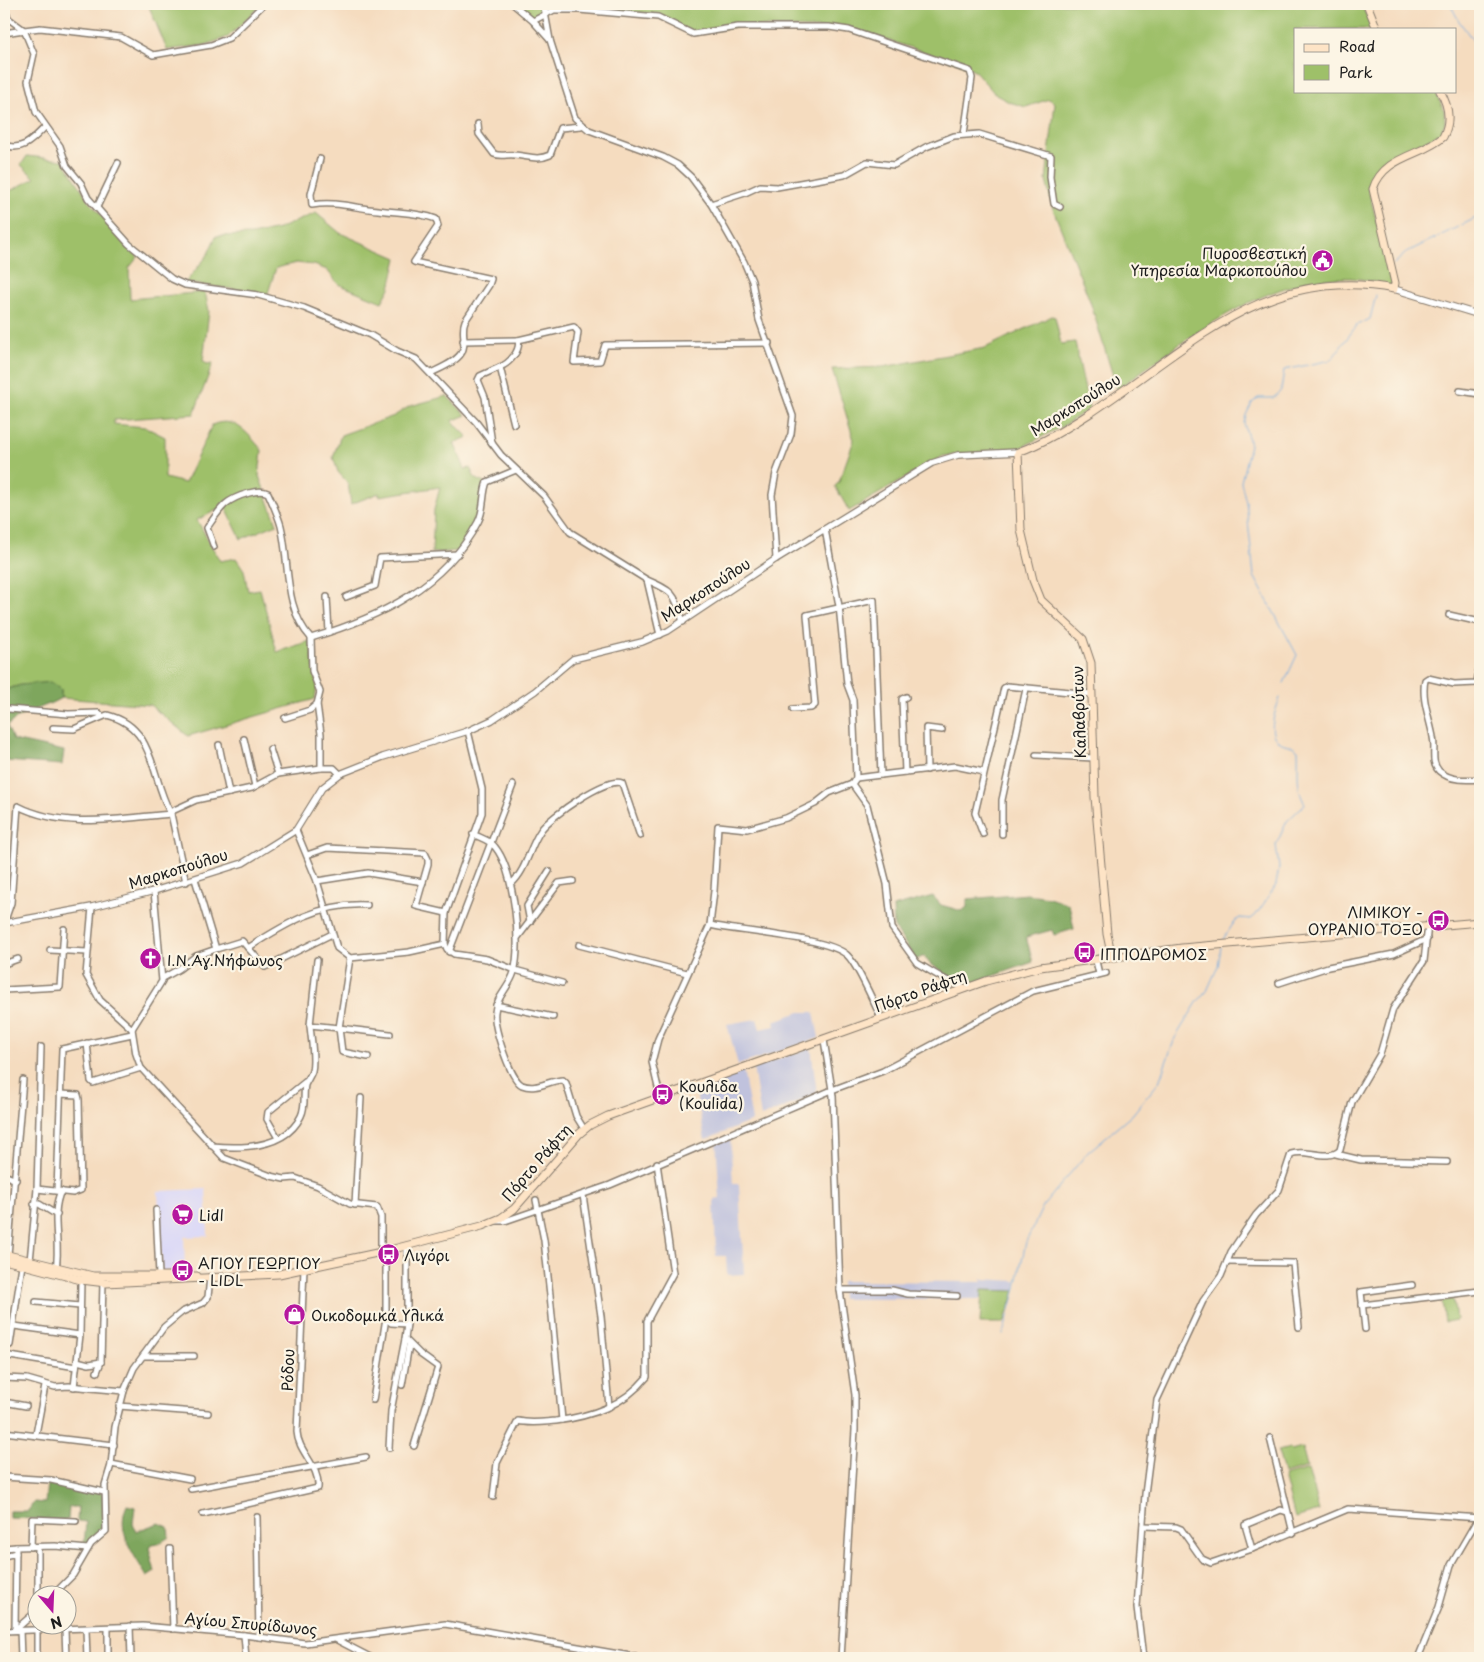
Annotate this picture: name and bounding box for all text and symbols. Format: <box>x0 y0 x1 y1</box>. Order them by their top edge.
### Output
legend <box>1294 28 1456 92</box>
text: Road <box>1339 34 1375 57</box>
text: Park <box>1339 60 1373 83</box>
place label: Πυροσβεστική Υπηρεσία Μαρκοπούλου <box>1130 241 1307 281</box>
public building icon: Πυροσβεστική Υπηρεσία Μαρκοπούλου <box>1311 249 1335 273</box>
street label: Μαρκοπούλου <box>1025 367 1125 441</box>
street label: Μαρκοπούλου <box>656 551 754 627</box>
street label: Καλαβρύτων <box>1065 665 1091 759</box>
street label: Μαρκοπούλου <box>126 842 230 894</box>
place label: ΛΙΜΙΚΟΥ - ΟΥΡΑΝΙΟ ΤΟΞΟ <box>1308 900 1423 940</box>
bus stop icon: ΛΙΜΙΚΟΥ - ΟΥΡΑΝΙΟ ΤΟΞΟ <box>1427 908 1451 932</box>
bus stop icon: ΙΠΠΟΔΡΟΜΟΣ <box>1072 941 1096 965</box>
place label: ΙΠΠΟΔΡΟΜΟΣ <box>1100 942 1207 965</box>
church icon: Ι.Ν.Αγ.Νήφωνος <box>139 947 163 971</box>
place label: Ι.Ν.Αγ.Νήφωνος <box>167 948 283 971</box>
street label: Πόρτο Ράφτη <box>871 963 969 1017</box>
place label: Κουλιδα (Koulida) <box>679 1074 743 1114</box>
bus stop icon: Κουλιδα (Koulida) <box>651 1082 675 1106</box>
street label: Πόρτο Ράφτη <box>496 1118 576 1206</box>
supermarket icon: Lidl <box>171 1202 195 1226</box>
place label: Lidl <box>199 1203 224 1226</box>
bus stop icon: Λιγόρι <box>376 1242 400 1266</box>
place label: Λιγόρι <box>404 1243 450 1266</box>
place label: ΑΓΙΟΥ ΓΕΩΡΓΙΟΥ - LIDL <box>198 1251 320 1291</box>
bus stop icon: ΑΓΙΟΥ ΓΕΩΡΓΙΟΥ - LIDL <box>170 1259 194 1283</box>
shop icon: Οικοδομικά Υλικά <box>283 1302 307 1326</box>
place label: Οικοδομικά Υλικά <box>311 1303 444 1326</box>
street label: Ρόδου <box>275 1348 299 1392</box>
north arrow <box>28 1584 78 1634</box>
street label: Αγίου Σπυρίδωνος <box>184 1606 319 1640</box>
text: N <box>48 1611 65 1634</box>

